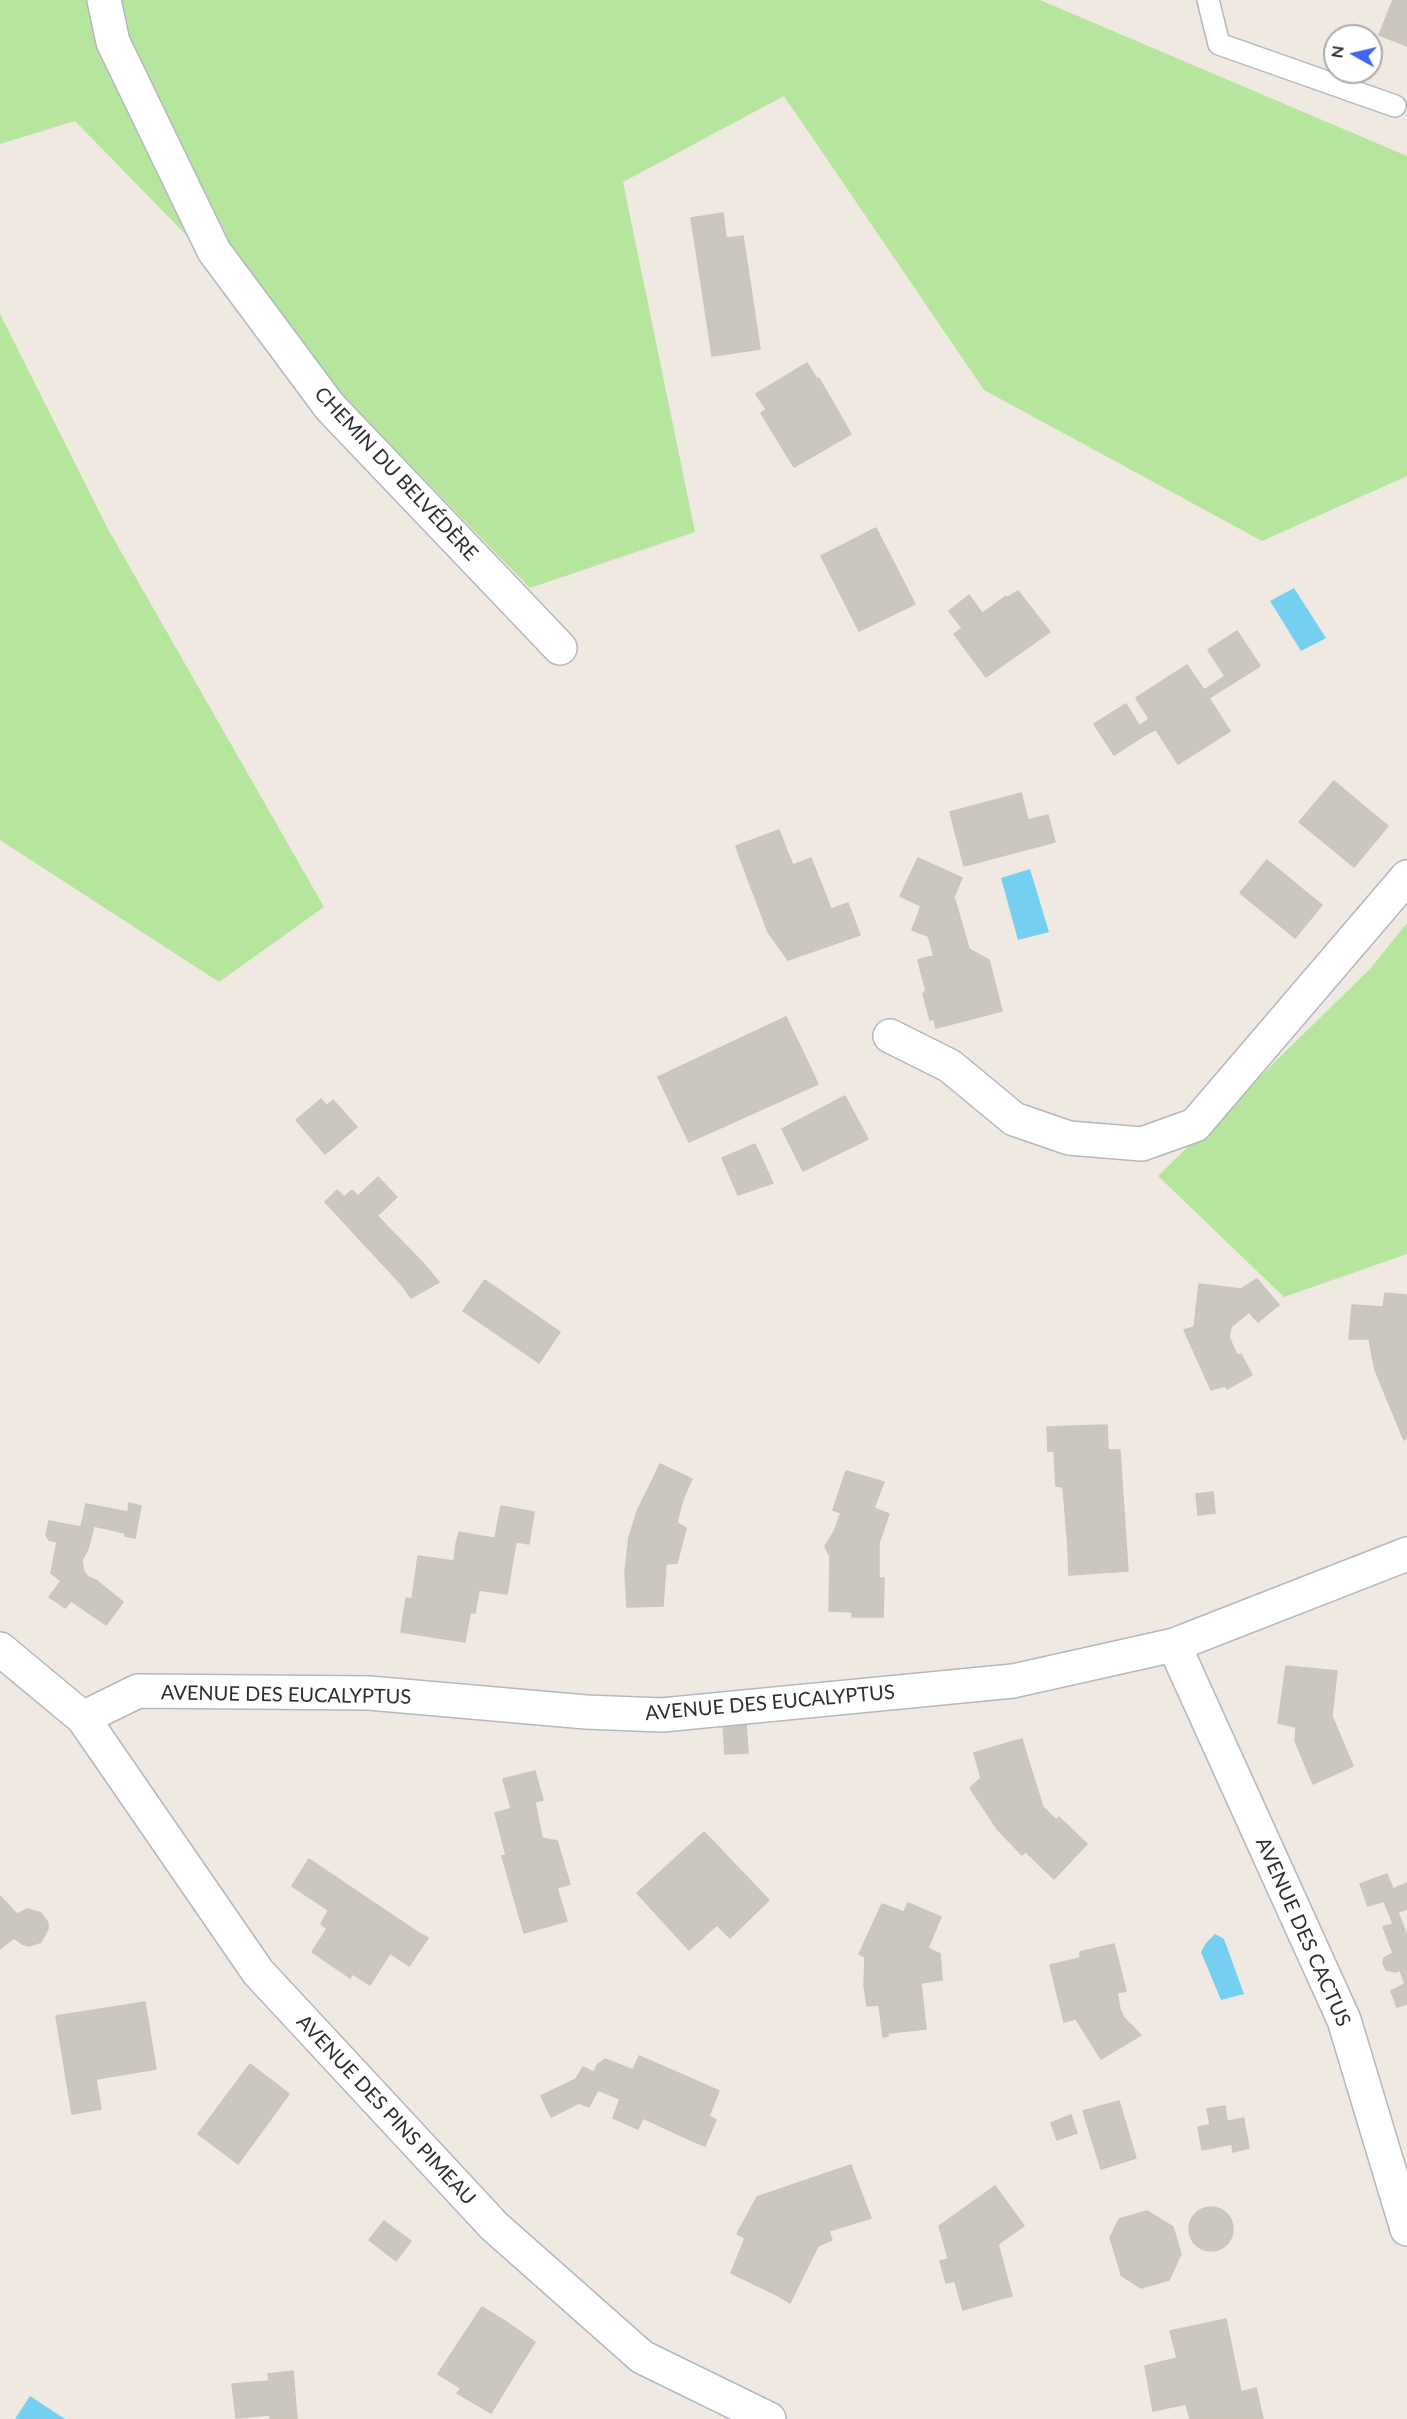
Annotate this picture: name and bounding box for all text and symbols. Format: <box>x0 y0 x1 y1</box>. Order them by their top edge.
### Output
north arrow <box>1323 24 1383 84</box>
text: N <box>1326 44 1347 59</box>
street label: CHEMIN DU BELVÉDÈRE <box>309 382 483 566</box>
street label: AVENUE DES EUCALYPTUS <box>644 1680 896 1726</box>
street label: AVENUE DES EUCALYPTUS <box>161 1681 411 1709</box>
street label: AVENUE DES CACTUS <box>1251 1834 1355 2030</box>
street label: AVENUE DES PINS PIMEAU <box>291 2010 481 2210</box>

